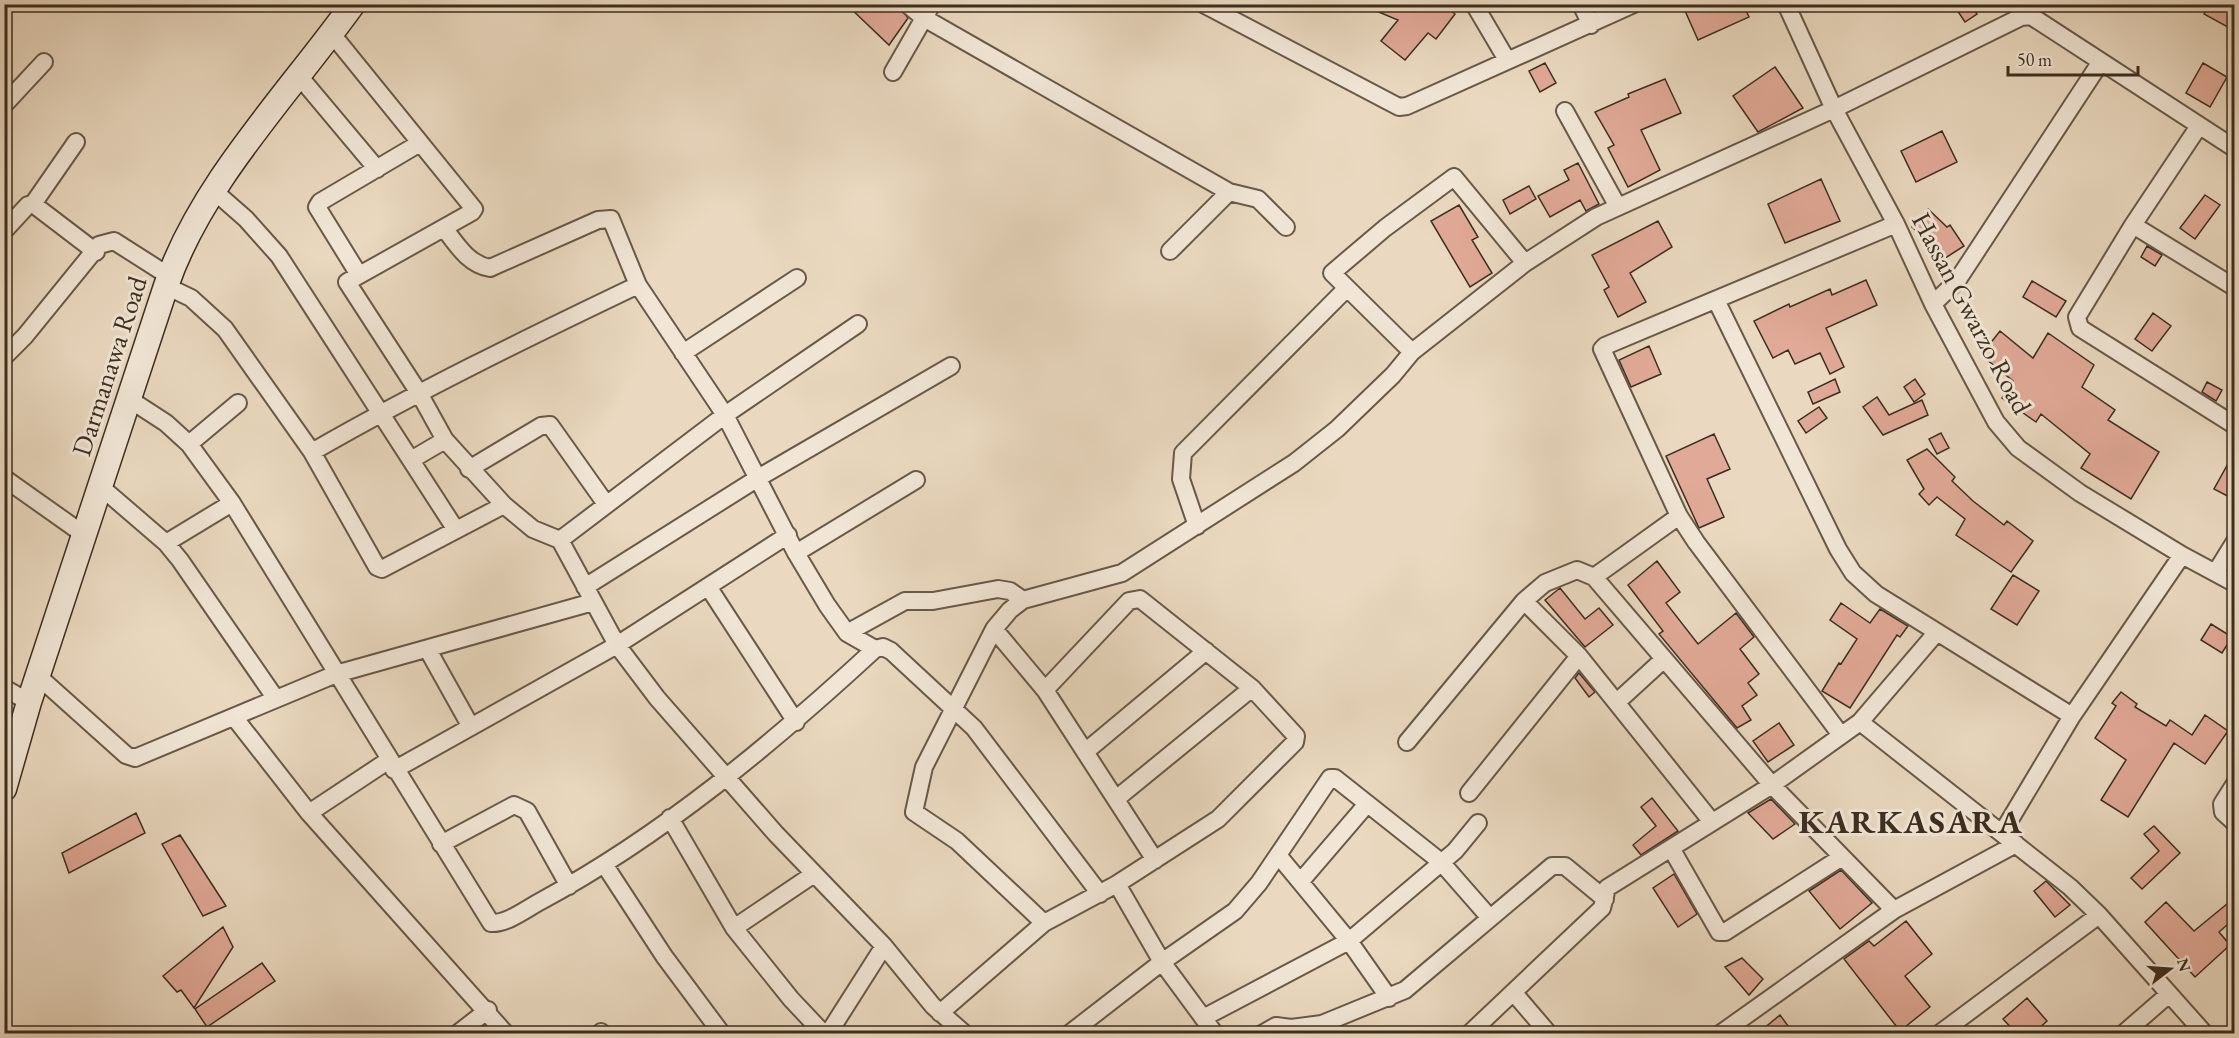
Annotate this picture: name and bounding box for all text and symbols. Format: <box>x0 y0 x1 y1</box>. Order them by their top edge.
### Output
scale bar <box>2008 39 2138 77</box>
text: 50 m <box>2017 48 2052 71</box>
street label: Hassan Gwarzo Road <box>1904 206 2040 420</box>
street label: Darmanawa Road <box>63 271 155 460</box>
district label: KARKASARA <box>1799 800 2023 843</box>
north arrow <box>2140 939 2200 999</box>
text: N <box>2172 955 2196 974</box>

